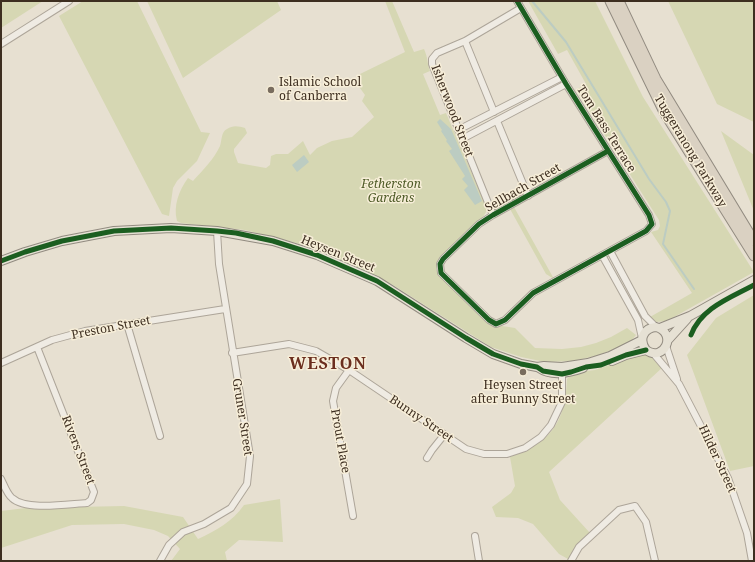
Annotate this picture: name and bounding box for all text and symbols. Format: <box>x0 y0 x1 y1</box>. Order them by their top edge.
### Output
street label: Isherwood Street <box>428 63 476 159</box>
place label: Islamic School of Canberra <box>279 76 361 104</box>
street label: Tom Bass Terrace <box>573 83 639 175</box>
marker: Islamic School of Canberra <box>266 85 276 95</box>
street label: Tuggeranong Parkway <box>651 92 729 210</box>
street label: Sellbach Street <box>483 161 563 215</box>
park label: Fetherston Gardens <box>361 178 421 206</box>
street label: Heysen Street <box>299 233 377 275</box>
street label: Preston Street <box>70 313 152 343</box>
district label: WESTON <box>289 354 367 374</box>
marker: Heysen Street after Bunny Street <box>518 367 528 377</box>
street label: Gruner Street <box>229 377 255 457</box>
place label: Heysen Street after Bunny Street <box>471 379 575 407</box>
street label: Bunny Street <box>386 392 456 446</box>
street label: Prout Place <box>327 408 353 474</box>
street label: Rivers Street <box>58 413 98 487</box>
street label: Hilder Street <box>695 423 739 495</box>

